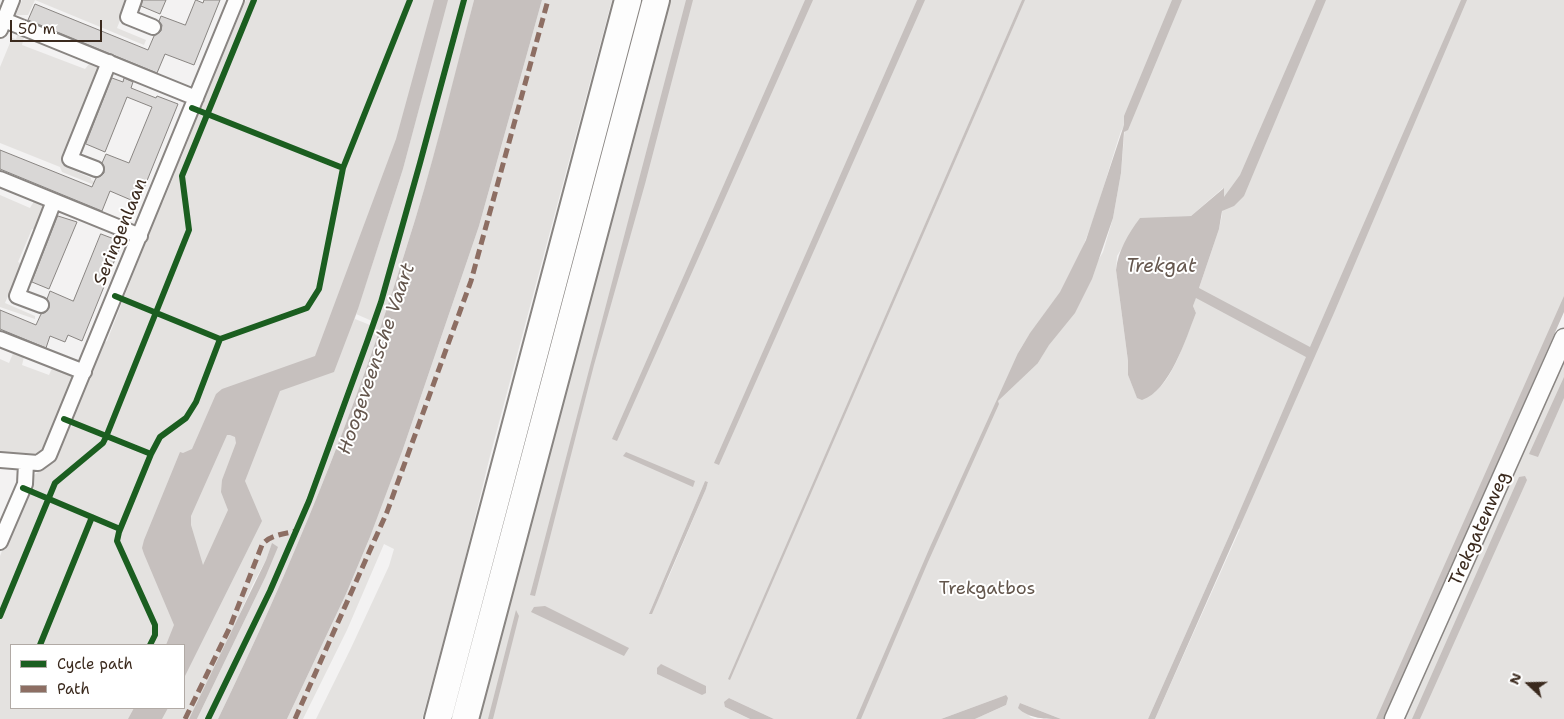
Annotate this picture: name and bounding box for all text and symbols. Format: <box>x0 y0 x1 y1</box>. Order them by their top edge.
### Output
scale bar <box>12 10 105 42</box>
text: 50 m <box>18 19 56 39</box>
street label: Seringenlaan <box>90 175 152 289</box>
water label: Trekgat <box>1126 256 1196 278</box>
water label: Hoogeveensche Vaart <box>334 260 420 458</box>
street label: Trekgatenweg <box>1445 468 1515 590</box>
park label: Trekgatbos <box>939 578 1035 600</box>
legend <box>10 644 185 709</box>
text: Cycle path <box>57 654 133 674</box>
north arrow <box>1504 659 1554 709</box>
text: N <box>1505 670 1525 687</box>
text: Path <box>57 679 90 699</box>

